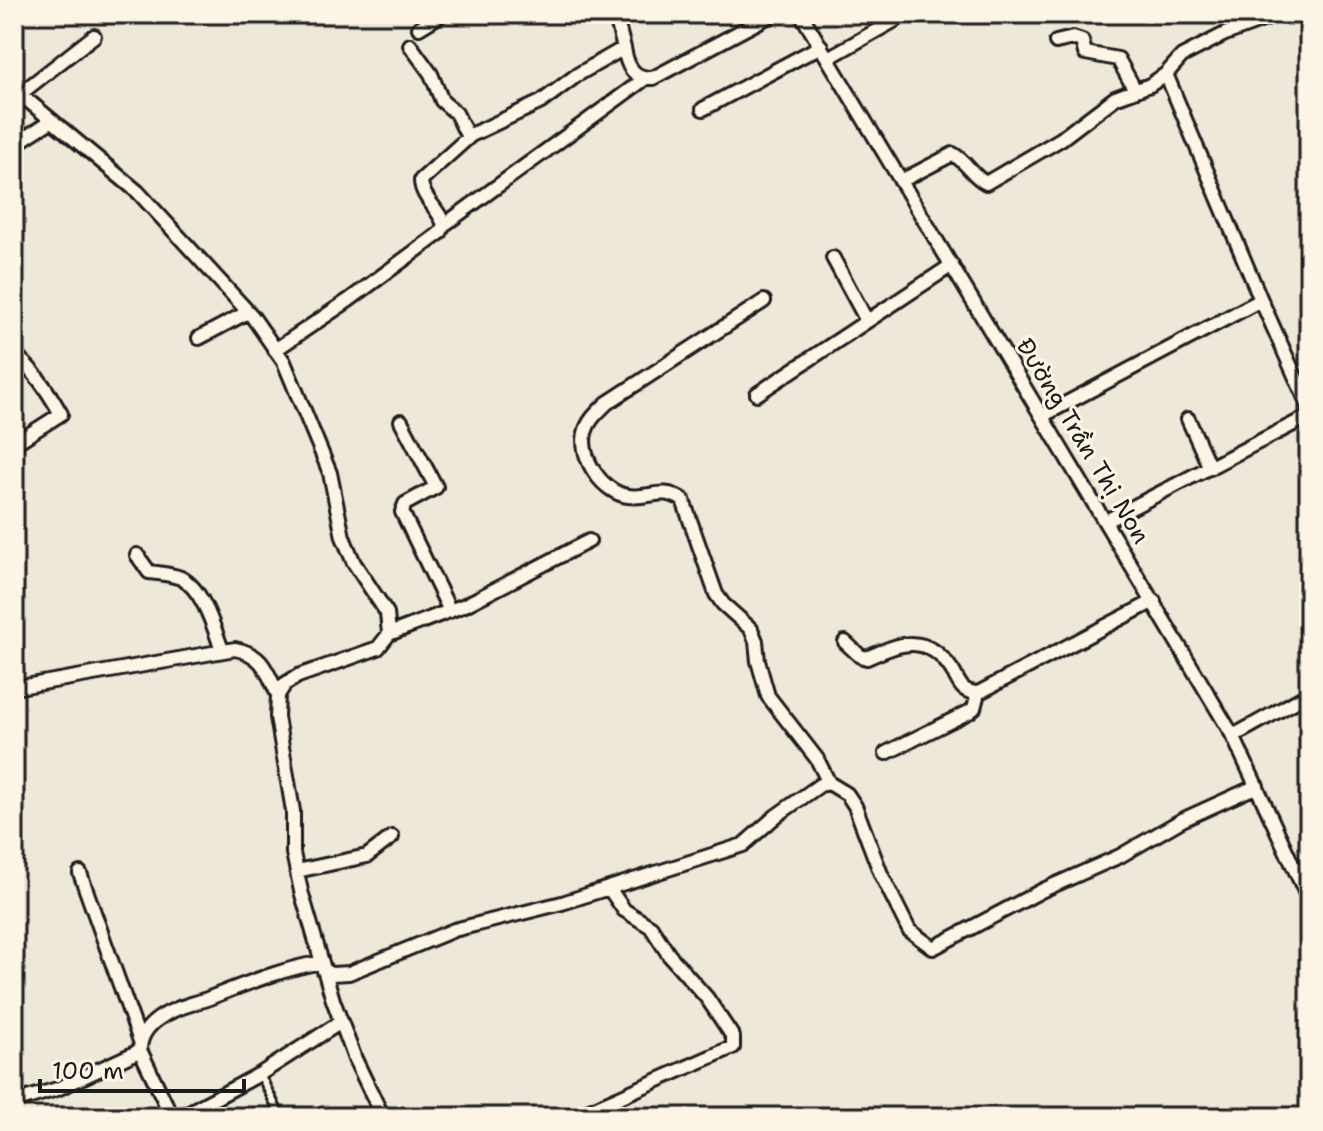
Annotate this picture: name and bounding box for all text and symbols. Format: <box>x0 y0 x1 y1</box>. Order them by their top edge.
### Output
street label: Đường Trần Thị Non <box>1009 332 1157 550</box>
scale bar <box>40 1043 244 1093</box>
text: 100 m <box>52 1055 124 1087</box>

